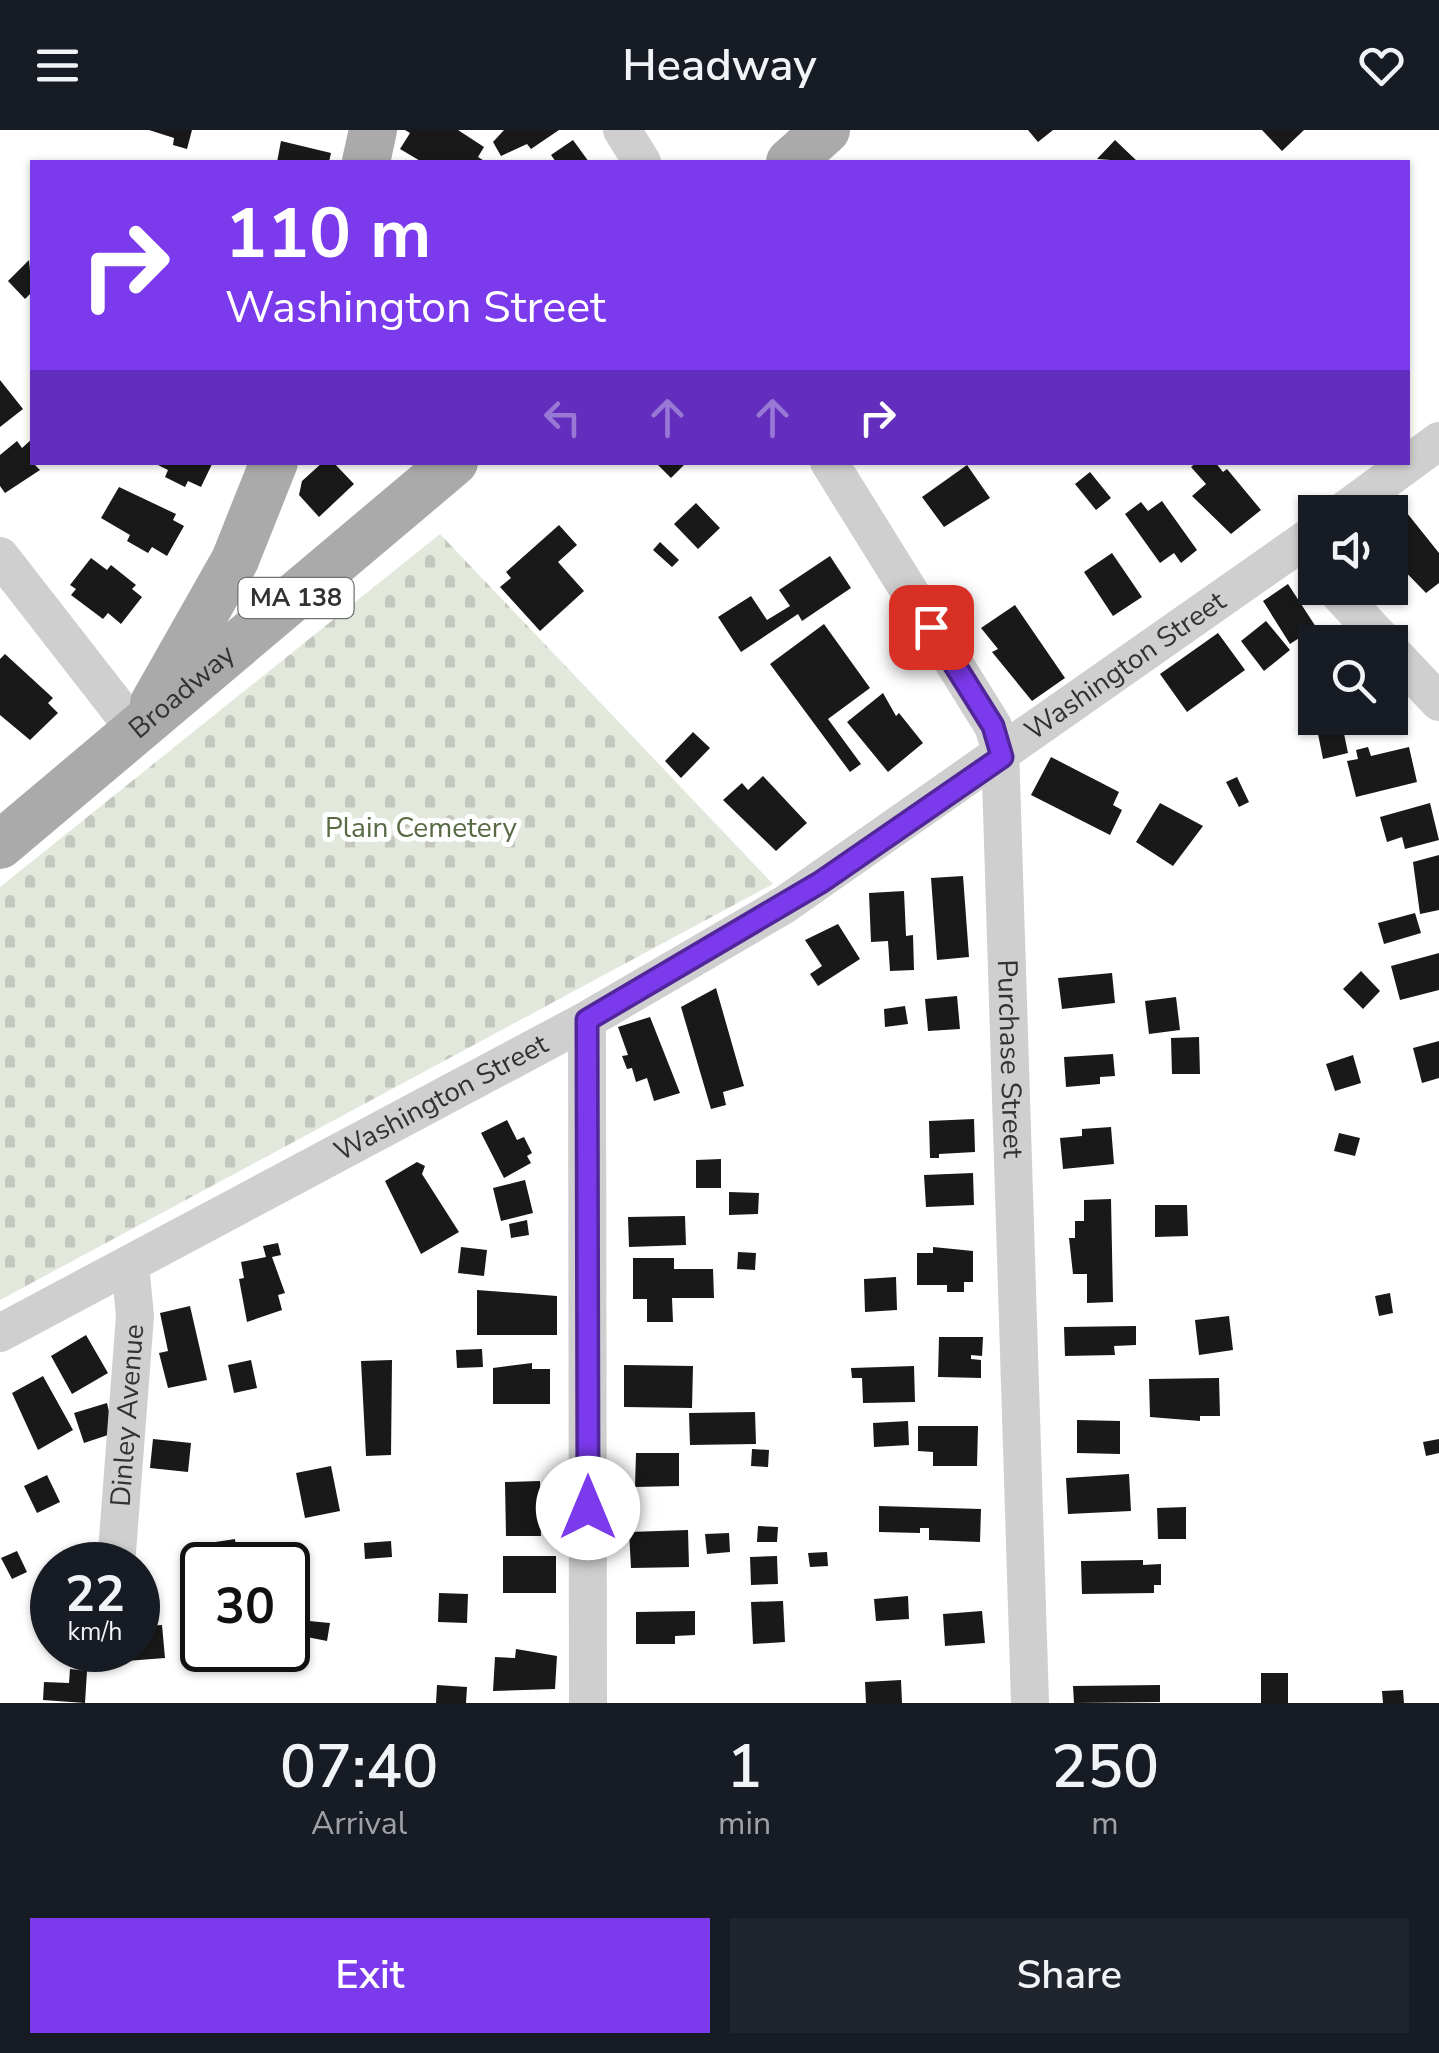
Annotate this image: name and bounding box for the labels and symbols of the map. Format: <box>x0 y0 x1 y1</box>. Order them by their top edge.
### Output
road number: MA 138 <box>238 578 354 618</box>
street label: Washington Street <box>1017 582 1233 750</box>
pin <box>889 585 974 670</box>
street label: Broadway <box>121 635 244 747</box>
park label: Plain Cemetery <box>325 809 518 847</box>
street label: Purchase Street <box>988 959 1032 1159</box>
street label: Washington Street <box>328 1025 555 1170</box>
street label: Dinley Avenue <box>102 1323 153 1508</box>
position arrow <box>536 1456 640 1560</box>
speed limit sign: 30 <box>180 1542 310 1672</box>

